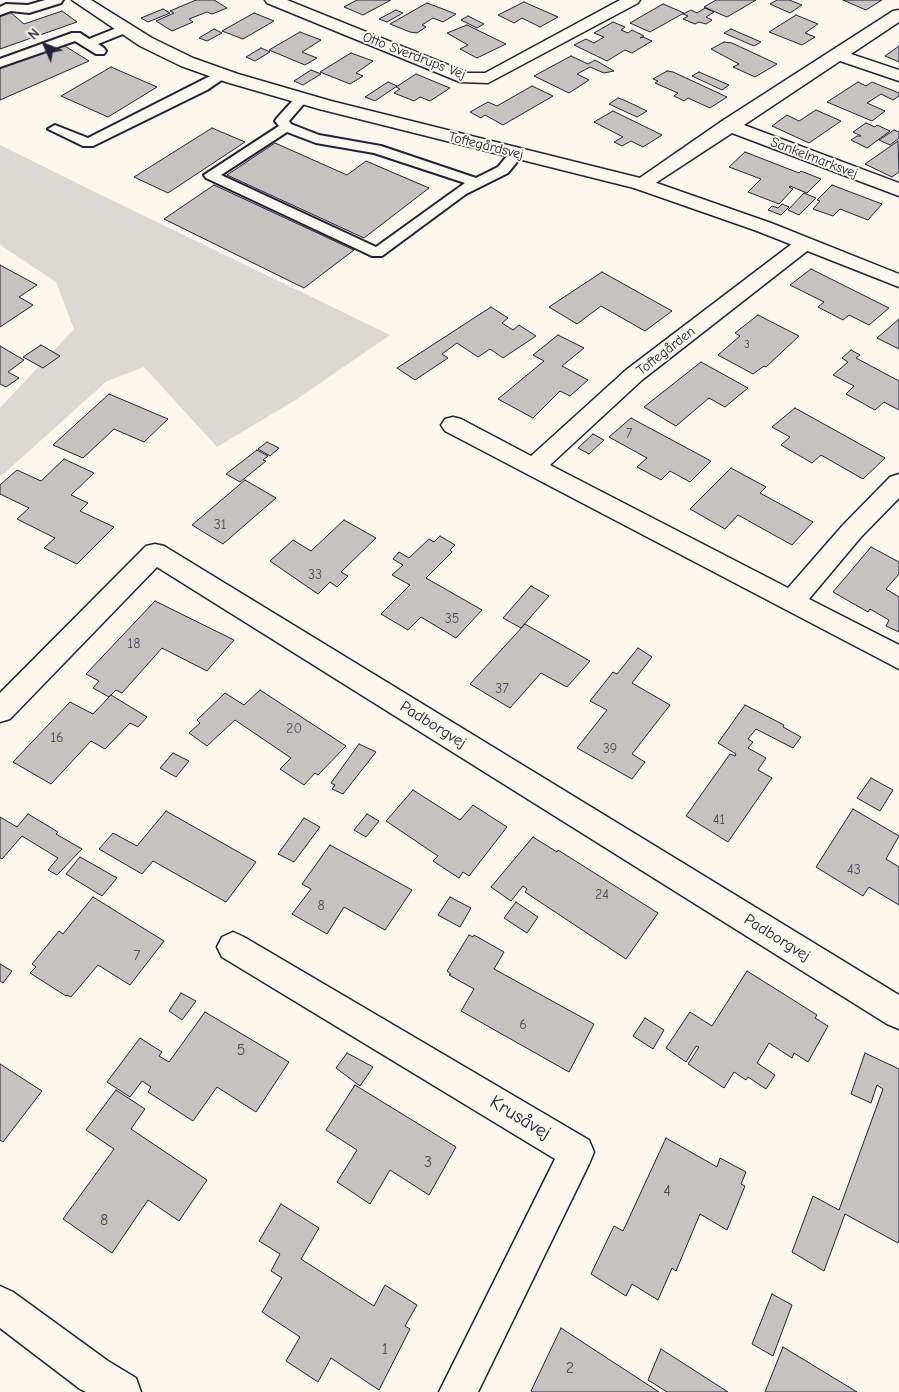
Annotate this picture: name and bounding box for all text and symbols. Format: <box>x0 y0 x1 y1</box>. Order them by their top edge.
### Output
north arrow <box>20 20 70 70</box>
text: N <box>25 25 43 43</box>
street label: Otto Sverdrups Vej <box>360 29 468 83</box>
street label: Toftegårdsvej <box>447 129 525 163</box>
street label: Sankelmarksvej <box>768 134 860 182</box>
street label: Toftegården <box>633 323 699 379</box>
house number: 3 <box>744 338 750 352</box>
house number: 7 <box>626 426 632 442</box>
house number: 31 <box>214 517 226 533</box>
house number: 33 <box>308 567 322 583</box>
house number: 35 <box>445 611 459 627</box>
house number: 18 <box>128 636 140 652</box>
house number: 37 <box>495 681 509 697</box>
street label: Padborgvej <box>396 697 470 753</box>
house number: 20 <box>286 721 302 737</box>
house number: 16 <box>50 730 64 746</box>
house number: 39 <box>603 741 617 757</box>
house number: 41 <box>713 812 725 828</box>
house number: 43 <box>847 862 861 878</box>
house number: 24 <box>595 887 609 903</box>
house number: 8 <box>317 898 325 914</box>
street label: Padborgvej <box>740 910 814 966</box>
house number: 7 <box>134 948 140 964</box>
house number: 6 <box>519 1017 527 1033</box>
house number: 5 <box>237 1040 245 1060</box>
street label: Krusåvej <box>485 1091 555 1145</box>
house number: 3 <box>424 1152 432 1172</box>
house number: 4 <box>663 1181 671 1201</box>
house number: 8 <box>100 1210 108 1230</box>
house number: 1 <box>382 1339 388 1359</box>
house number: 2 <box>566 1358 574 1378</box>

